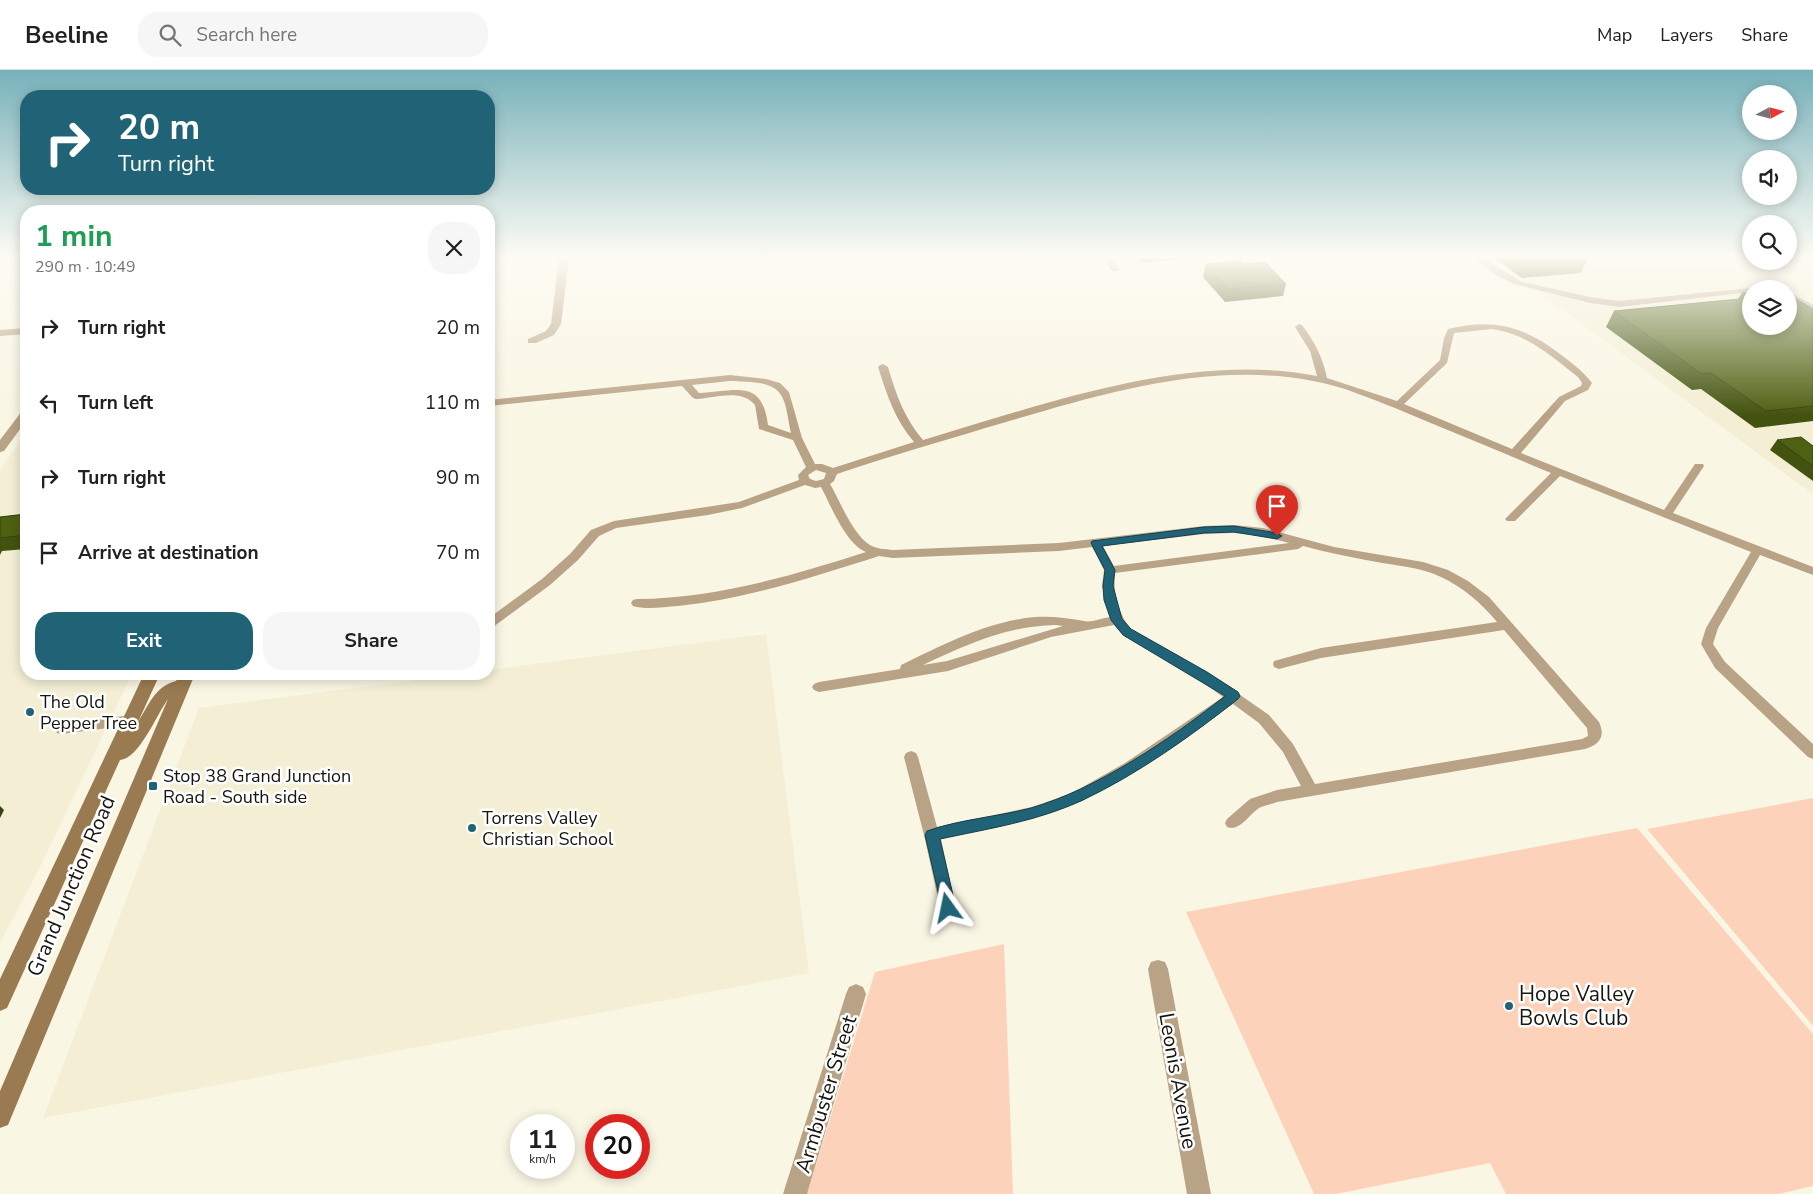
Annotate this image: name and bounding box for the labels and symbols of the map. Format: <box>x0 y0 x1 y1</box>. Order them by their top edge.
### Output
north arrow <box>1742 85 1798 140</box>
pin <box>1256 485 1298 536</box>
place label: The Old Pepper Tree <box>40 690 137 735</box>
marker: The Old Pepper Tree <box>24 706 36 718</box>
place label: Stop 38 Grand Junction Road - South side <box>163 764 351 809</box>
marker: Stop 38 Grand Junction Road - South side <box>147 780 159 792</box>
street label: Grand Junction Road <box>20 791 122 981</box>
place label: Torrens Valley Christian School <box>482 806 614 851</box>
marker: Torrens Valley Christian School <box>466 822 478 834</box>
position arrow <box>921 881 973 933</box>
place label: Hope Valley Bowls Club <box>1519 980 1634 1032</box>
marker: Hope Valley Bowls Club <box>1503 1000 1515 1012</box>
street label: Armbuster Street <box>789 1011 863 1176</box>
street label: Leonis Avenue <box>1152 1011 1204 1151</box>
speed limit sign: 20 <box>585 1114 650 1179</box>

